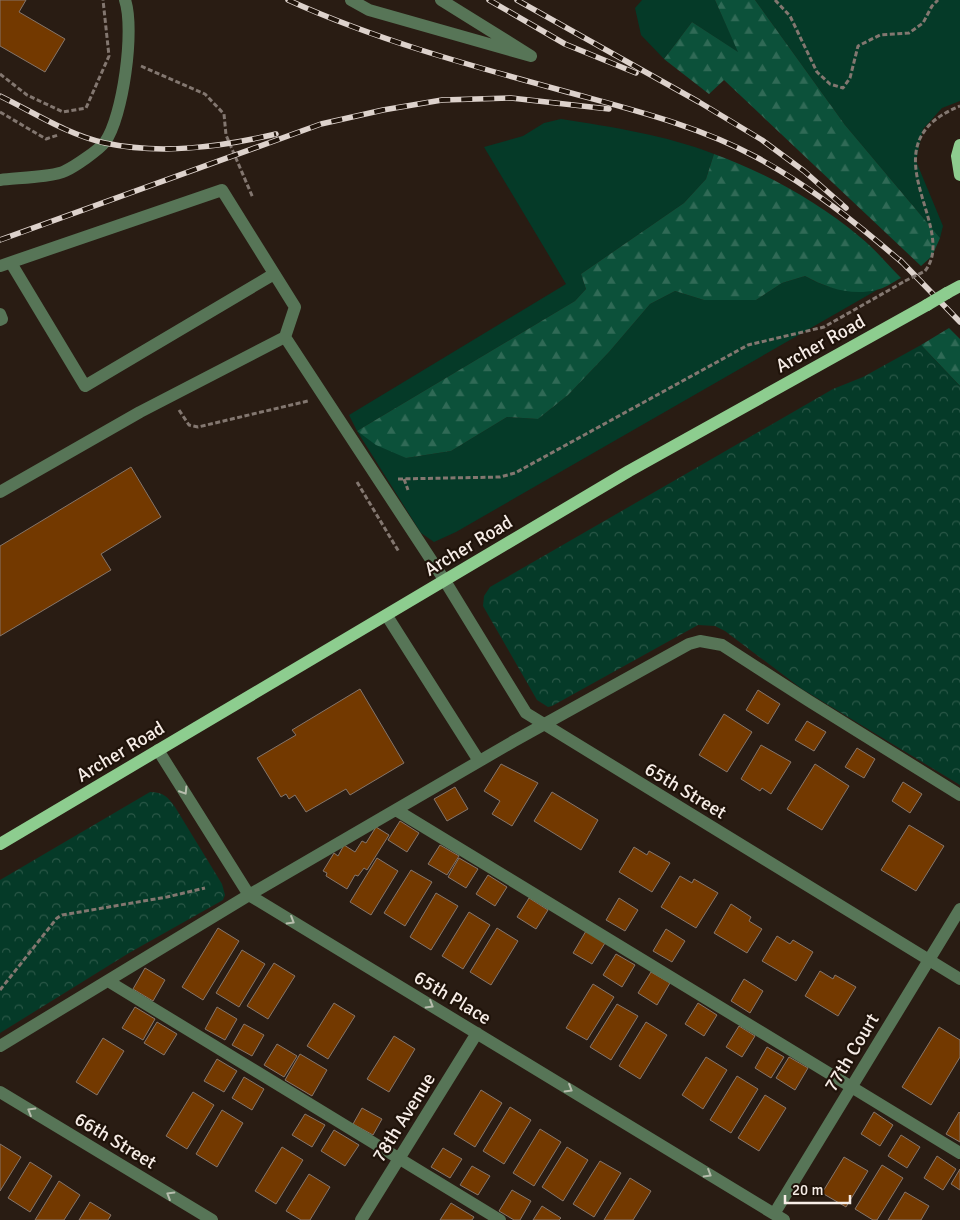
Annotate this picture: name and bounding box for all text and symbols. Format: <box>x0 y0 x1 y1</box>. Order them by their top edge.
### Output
street label: Archer Road <box>771 309 870 378</box>
street label: Archer Road <box>420 510 517 582</box>
street label: Archer Road <box>72 716 169 788</box>
street label: 65th Street <box>640 757 731 825</box>
one-way arrow <box>177 786 187 795</box>
one-way arrow <box>286 914 295 924</box>
street label: 65th Place <box>409 965 496 1030</box>
one-way arrow <box>425 998 434 1008</box>
street label: 77th Court <box>819 1009 885 1096</box>
street label: 78th Avenue <box>367 1068 441 1167</box>
one-way arrow <box>564 1083 573 1092</box>
one-way arrow <box>28 1107 37 1117</box>
street label: 66th Street <box>70 1107 161 1175</box>
one-way arrow <box>702 1167 711 1177</box>
scale bar <box>785 1172 850 1204</box>
text: 20 m <box>792 1181 823 1199</box>
one-way arrow <box>167 1191 176 1201</box>

